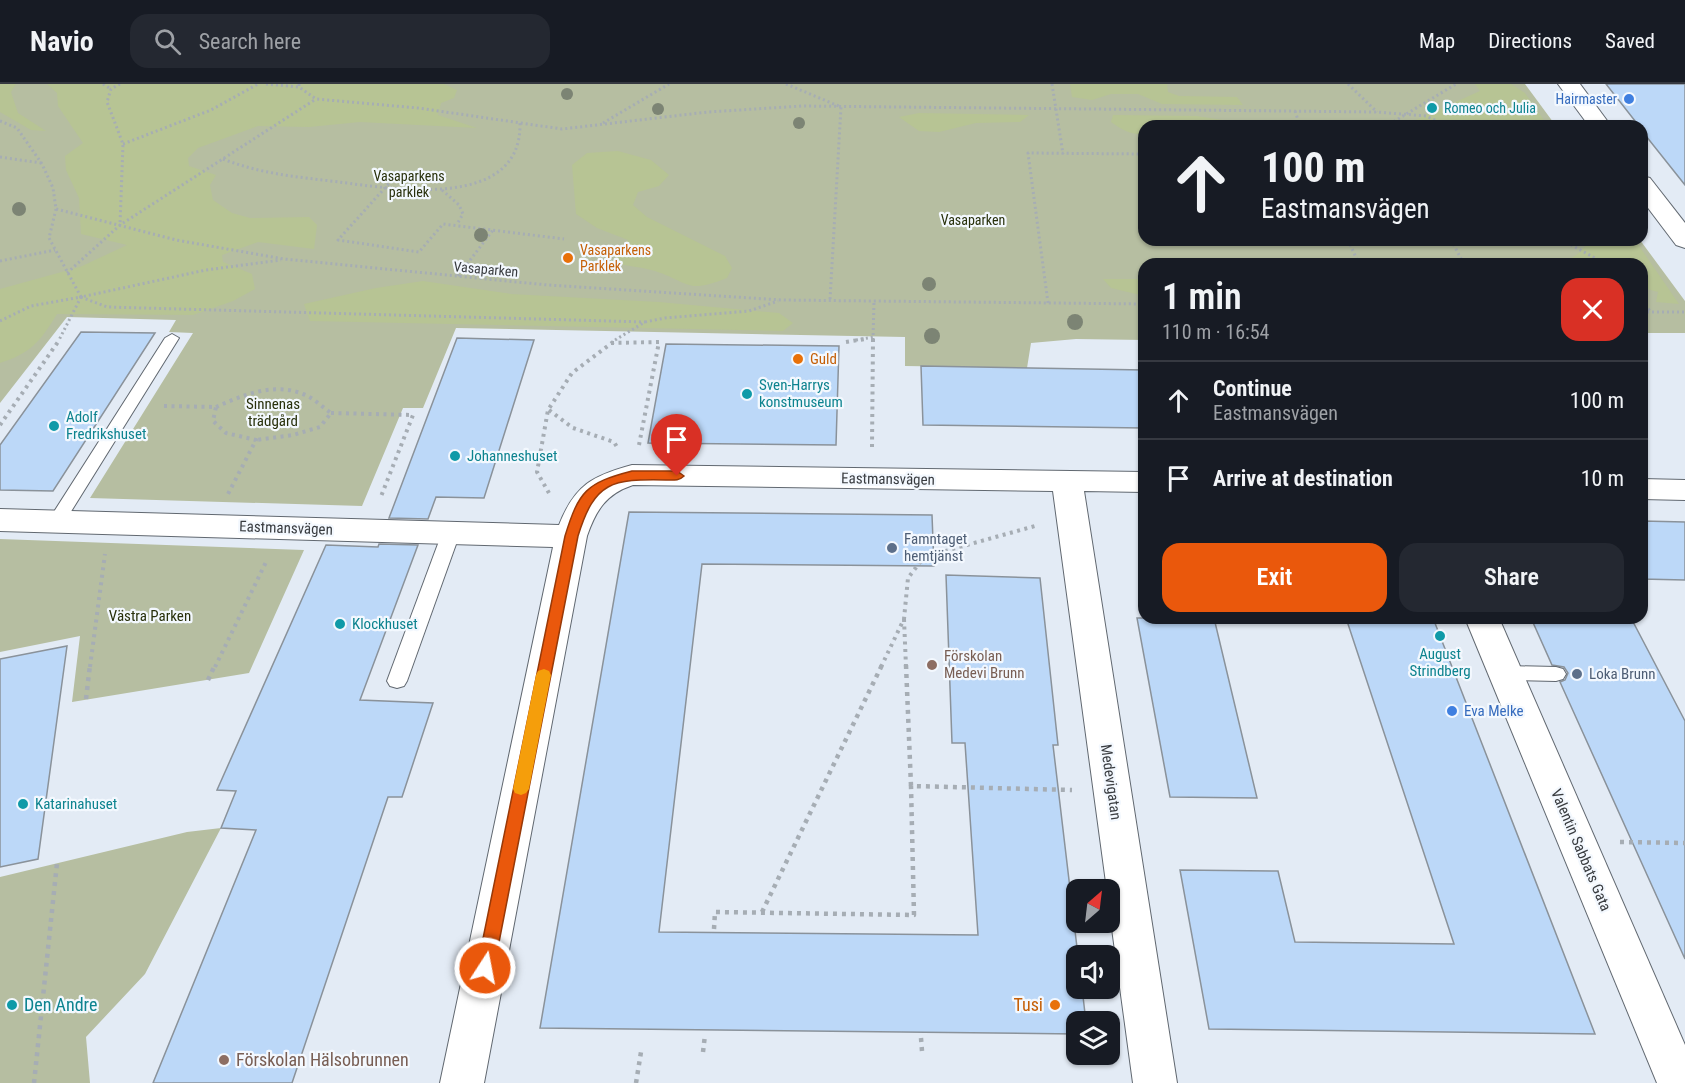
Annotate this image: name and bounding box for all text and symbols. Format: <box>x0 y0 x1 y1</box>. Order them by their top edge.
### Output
search box <box>130 14 550 68</box>
text: Navio <box>30 25 94 58</box>
icon: search <box>151 25 184 58</box>
text: Search here <box>199 29 301 54</box>
text: Map <box>1419 29 1455 53</box>
text: Directions <box>1488 29 1572 53</box>
text: Saved <box>1605 29 1655 53</box>
place label: Hairmaster <box>1556 91 1617 107</box>
marker: Hairmaster <box>1622 92 1636 106</box>
place label: Romeo och Julia <box>1444 100 1536 116</box>
marker: Romeo och Julia <box>1425 101 1439 115</box>
text: 100 m <box>1261 143 1366 192</box>
icon: ahead <box>1162 144 1240 222</box>
park label: Vasaparkens parklek <box>373 168 445 200</box>
text: Eastmansvägen <box>1261 193 1430 225</box>
park label: Vasaparken <box>941 212 1005 228</box>
place label: Vasaparkens Parklek <box>580 242 651 274</box>
marker: Vasaparkens Parklek <box>561 251 575 265</box>
street label: Vasaparken <box>453 258 519 280</box>
text: 1 min <box>1162 276 1242 318</box>
button: close <box>1561 278 1624 341</box>
text: 110 m · 16:54 <box>1162 320 1269 344</box>
place label: Guld <box>810 350 837 368</box>
marker: Guld <box>791 352 805 366</box>
place label: Sven-Harrys konstmuseum <box>759 376 843 411</box>
text: Continue <box>1213 376 1292 401</box>
icon: ahead <box>1162 384 1195 417</box>
marker: Sven-Harrys konstmuseum <box>740 387 754 401</box>
text: 100 m <box>1570 388 1624 413</box>
park label: Sinnenas trädgård <box>246 395 300 430</box>
text: Eastmansvägen <box>1213 401 1338 425</box>
place label: Adolf Fredrikshuset <box>66 408 146 443</box>
pin <box>651 414 702 476</box>
marker: Adolf Fredrikshuset <box>47 419 61 433</box>
icon: arrive <box>660 423 693 456</box>
place label: Johanneshuset <box>467 447 557 465</box>
marker: Johanneshuset <box>448 449 462 463</box>
icon: arrive <box>1162 462 1195 495</box>
text: Arrive at destination <box>1213 466 1393 491</box>
text: 10 m <box>1581 466 1624 491</box>
street label: Eastmansvägen <box>841 469 935 489</box>
street label: Eastmansvägen <box>239 517 333 539</box>
place label: Famntaget hemtjänst <box>904 530 967 565</box>
marker: Famntaget hemtjänst <box>885 541 899 555</box>
button: Exit <box>1162 543 1387 612</box>
button: Share <box>1399 543 1624 612</box>
park label: Västra Parken <box>109 607 191 625</box>
place label: Klockhuset <box>352 615 418 633</box>
marker: Klockhuset <box>333 617 347 631</box>
marker: August Strindberg <box>1433 629 1447 643</box>
place label: August Strindberg <box>1409 645 1471 680</box>
place label: Förskolan Medevi Brunn <box>944 647 1025 682</box>
marker: Förskolan Medevi Brunn <box>925 658 939 672</box>
place label: Loka Brunn <box>1589 665 1656 683</box>
marker: Loka Brunn <box>1570 667 1584 681</box>
place label: Eva Melke <box>1464 702 1524 720</box>
marker: Eva Melke <box>1445 704 1459 718</box>
street label: Medevigatan <box>1097 743 1125 821</box>
street label: Valentin Sabbats Gata <box>1547 786 1615 914</box>
place label: Katarinahuset <box>35 795 117 813</box>
marker: Katarinahuset <box>16 797 30 811</box>
north arrow <box>1066 879 1120 933</box>
map controls <box>1066 879 1120 1065</box>
position arrow <box>453 936 517 1000</box>
button: sound <box>1066 945 1120 999</box>
place label: Den Andre <box>24 994 97 1015</box>
place label: Tusi <box>1013 994 1043 1015</box>
marker: Den Andre <box>5 998 19 1012</box>
marker: Tusi <box>1048 998 1062 1012</box>
button: layers <box>1066 1011 1120 1065</box>
place label: Förskolan Hälsobrunnen <box>236 1049 409 1070</box>
marker: Förskolan Hälsobrunnen <box>217 1053 231 1067</box>

